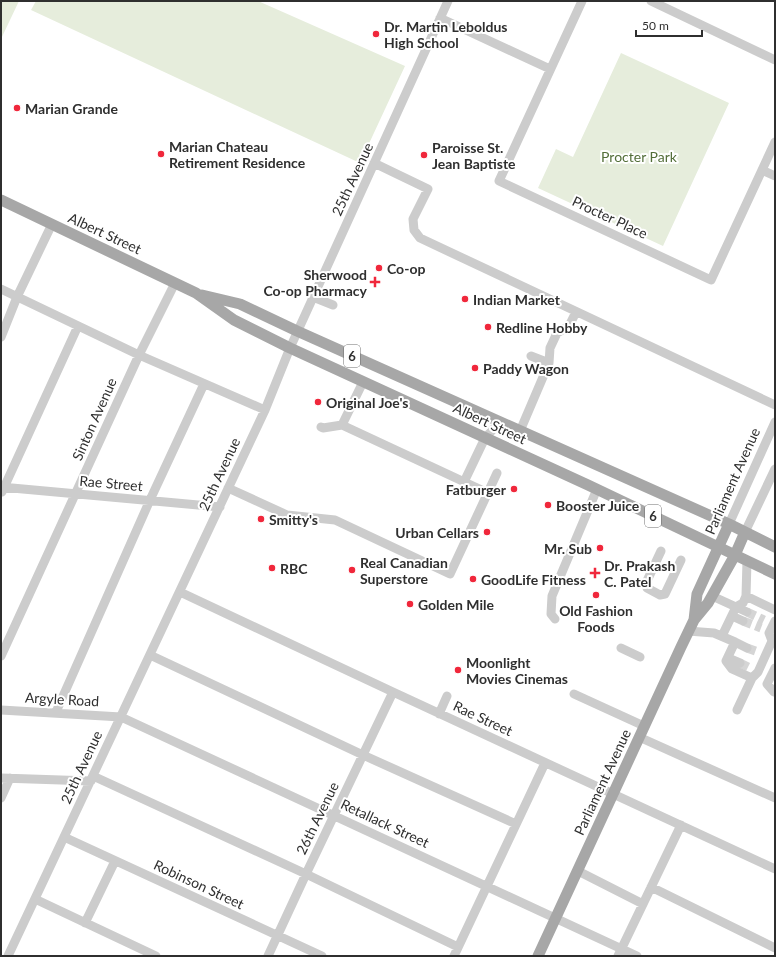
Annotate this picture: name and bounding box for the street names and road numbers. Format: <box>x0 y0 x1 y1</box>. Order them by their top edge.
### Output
street label: 25th Avenue <box>328 140 376 218</box>
street label: Procter Place <box>570 192 650 242</box>
street label: Albert Street <box>66 209 144 257</box>
road number: 6 <box>344 345 360 367</box>
street label: Sinton Avenue <box>68 375 120 463</box>
street label: Albert Street <box>451 399 529 447</box>
street label: Parliament Avenue <box>701 425 763 537</box>
street label: 25th Avenue <box>195 435 243 513</box>
street label: Rae Street <box>79 472 143 494</box>
road number: 6 <box>645 505 661 527</box>
street label: Argyle Road <box>24 689 100 709</box>
street label: Rae Street <box>451 697 515 739</box>
street label: Parliament Avenue <box>570 726 634 838</box>
street label: 25th Avenue <box>57 728 105 806</box>
street label: 26th Avenue <box>292 779 342 857</box>
street label: Retallack Street <box>338 795 432 851</box>
street label: Robinson Street <box>151 856 247 912</box>

